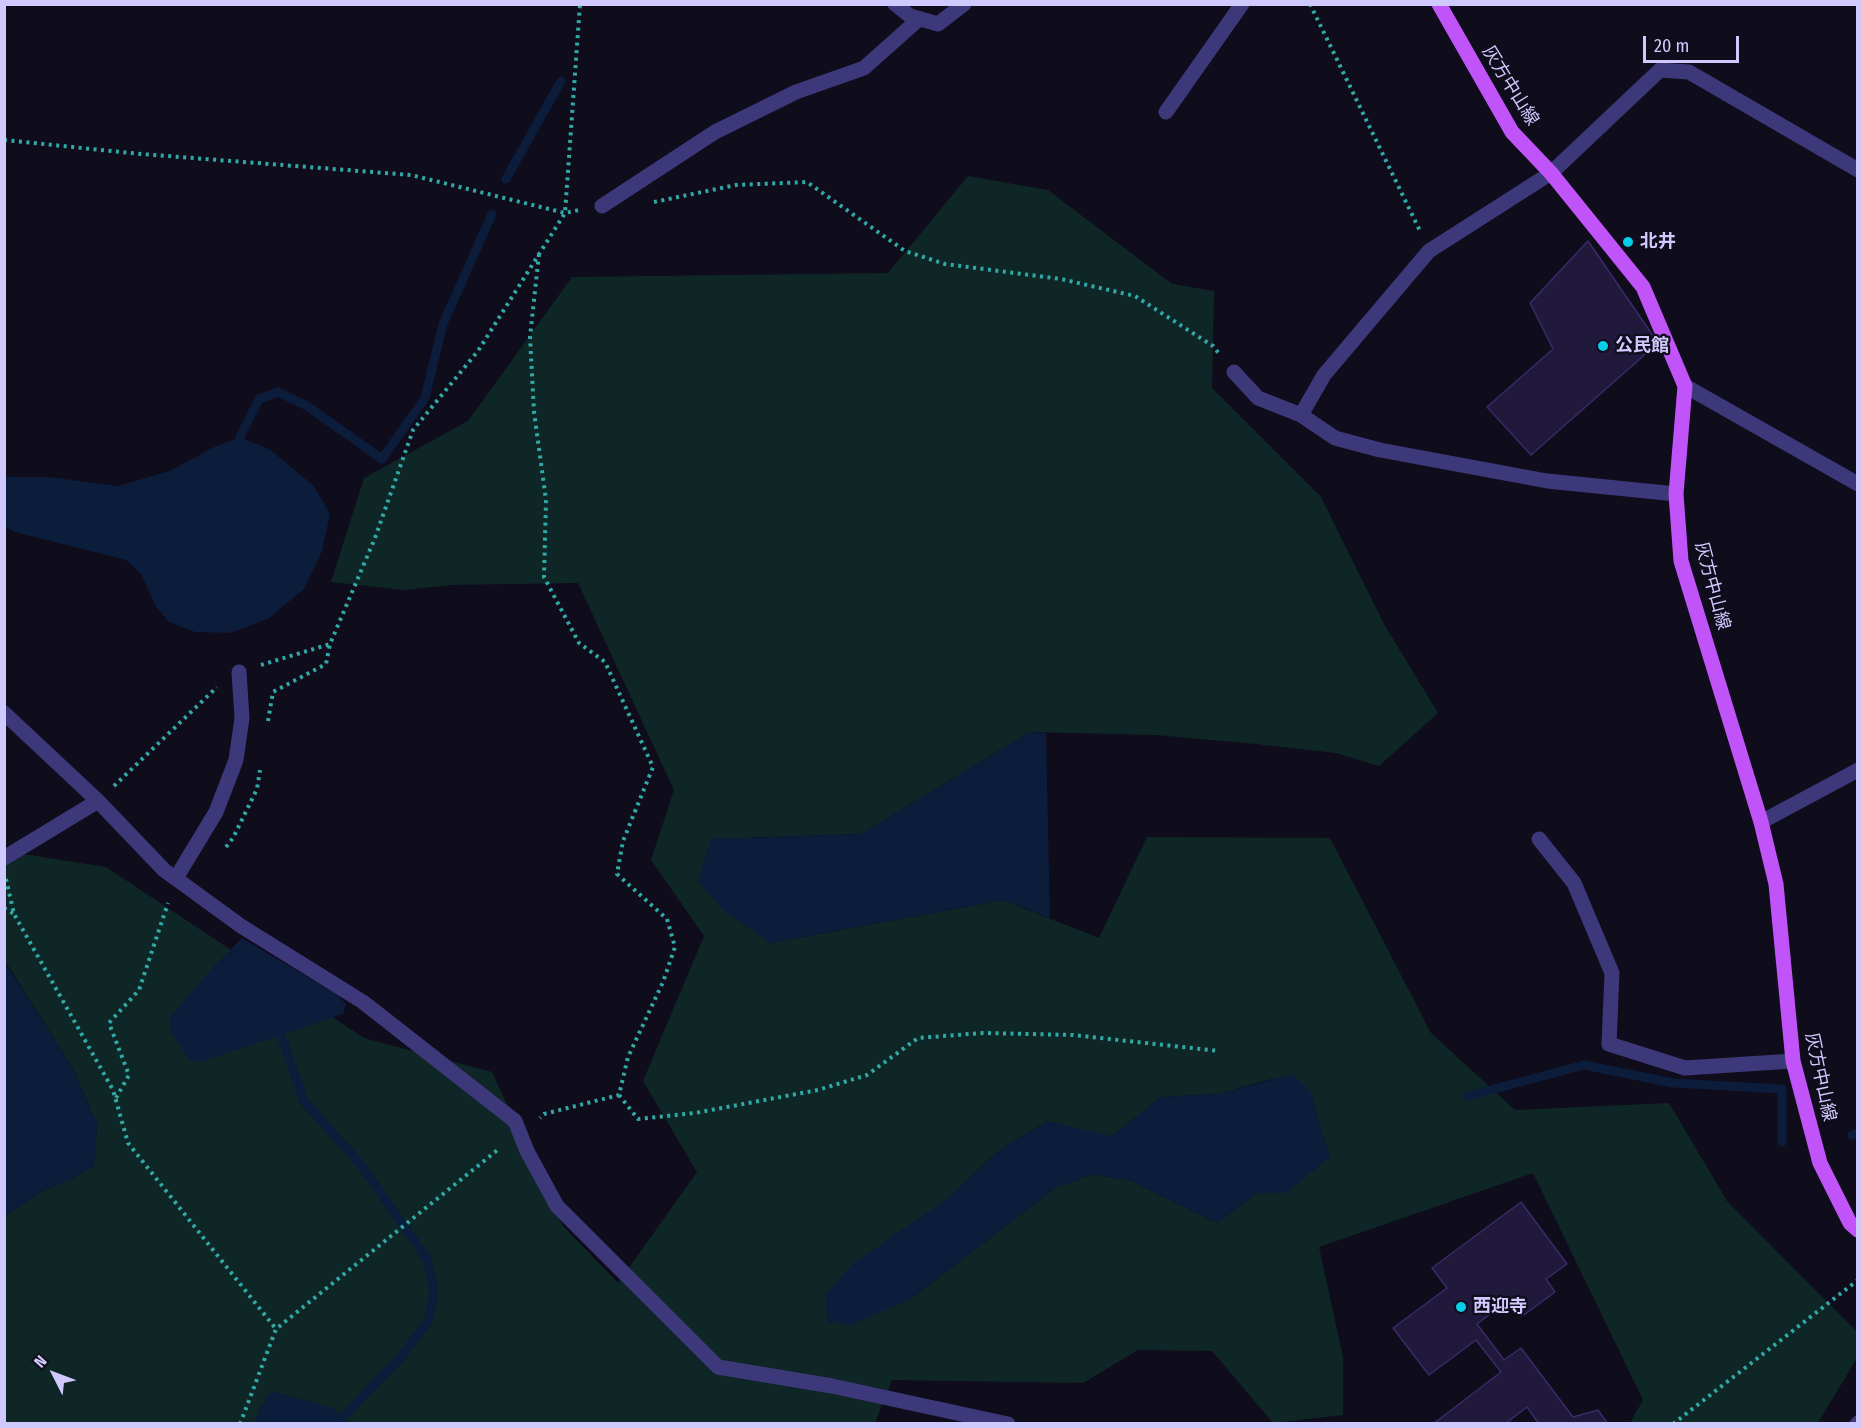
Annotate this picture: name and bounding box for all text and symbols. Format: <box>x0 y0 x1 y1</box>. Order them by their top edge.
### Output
scale bar <box>1646 24 1742 62</box>
text: 20 m <box>1654 35 1689 57</box>
street label: 灰方中山線 <box>1477 42 1543 130</box>
place label: 北井 <box>1640 231 1676 253</box>
marker: 北井 <box>1621 235 1635 249</box>
place label: 公民館 <box>1615 335 1669 357</box>
marker: 公民館 <box>1596 339 1610 353</box>
street label: 灰方中山線 <box>1690 540 1734 632</box>
street label: 灰方中山線 <box>1800 1031 1840 1123</box>
place label: 西迎寺 <box>1473 1296 1527 1318</box>
marker: 西迎寺 <box>1454 1300 1468 1314</box>
north arrow <box>24 1344 84 1404</box>
text: N <box>30 1352 51 1372</box>

